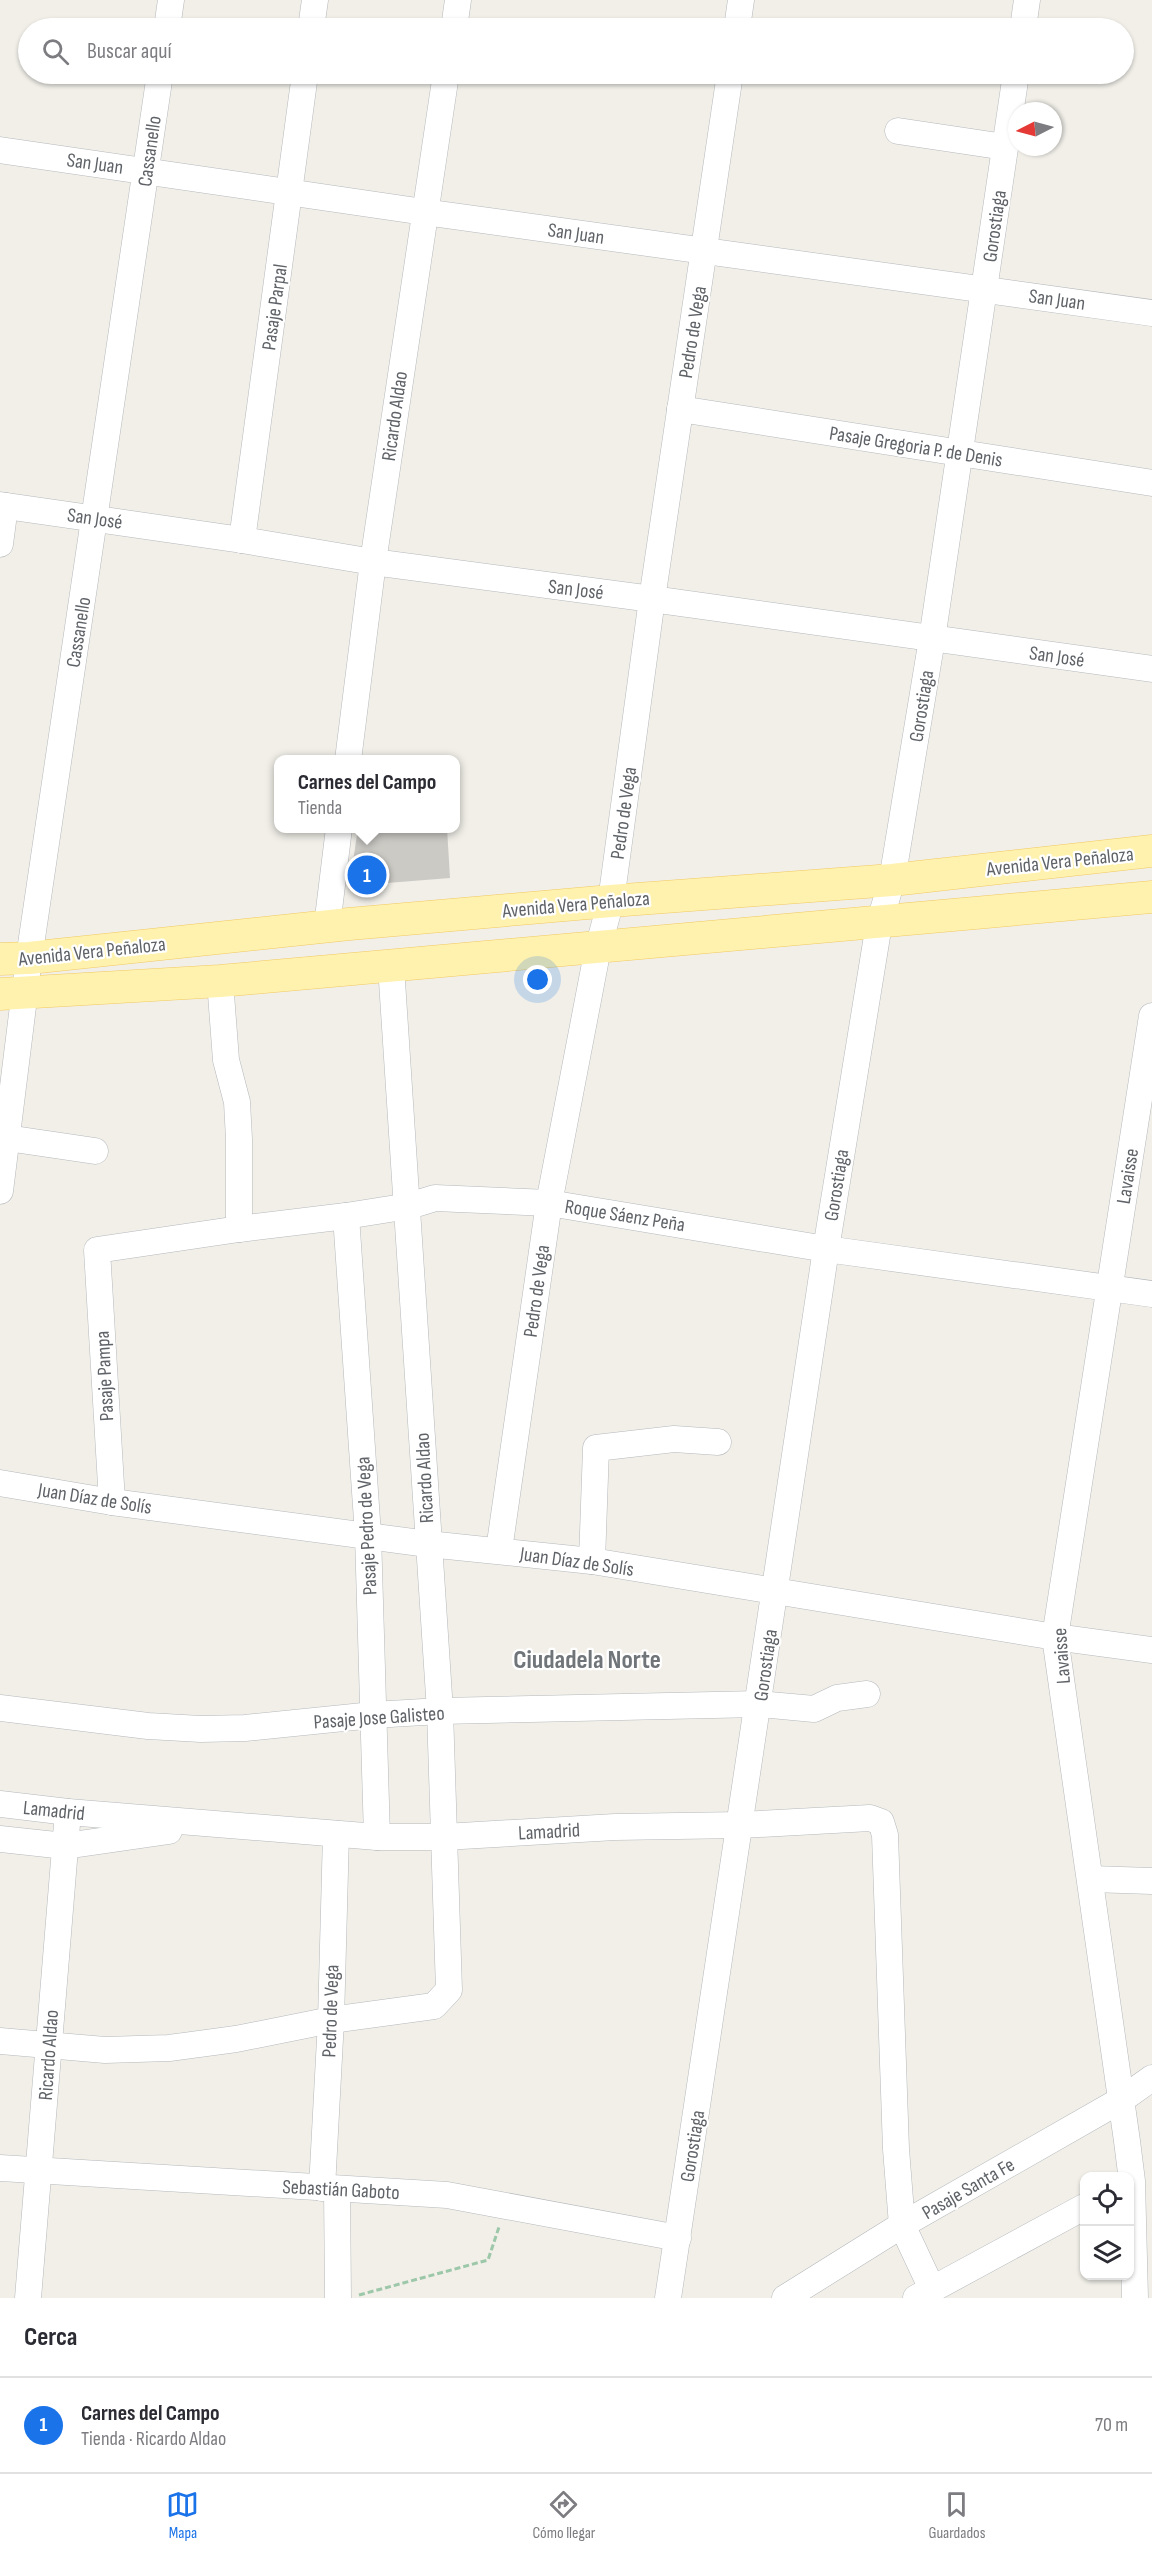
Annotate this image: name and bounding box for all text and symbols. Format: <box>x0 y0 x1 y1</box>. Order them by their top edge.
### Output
search box <box>18 18 1134 84</box>
icon: search <box>39 35 72 68</box>
text: Buscar aquí <box>87 38 172 65</box>
north arrow <box>1008 102 1062 156</box>
street label: Cassanello <box>133 114 167 188</box>
street label: San Juan <box>65 148 125 180</box>
street label: Gorostiaga <box>978 189 1012 264</box>
street label: San Juan <box>546 218 606 250</box>
street label: Pasaje Parpal <box>257 263 293 352</box>
street label: Pedro de Vega <box>674 284 712 380</box>
street label: San Juan <box>1027 284 1087 316</box>
street label: Ricardo Aldao <box>377 370 413 463</box>
street label: Pasaje Gregoria P. de Denis <box>828 421 1004 473</box>
street label: San José <box>66 503 124 535</box>
street label: San José <box>547 575 605 605</box>
street label: Cassanello <box>62 595 96 669</box>
street label: San José <box>1028 641 1086 673</box>
street label: Gorostiaga <box>904 669 939 744</box>
popup <box>274 755 460 833</box>
street label: Pedro de Vega <box>606 765 642 861</box>
text: Carnes del Campo <box>298 769 436 796</box>
text: Tienda <box>298 796 342 820</box>
street label: Avenida Vera Peñaloza <box>984 842 1135 882</box>
pin: 1 <box>348 852 386 898</box>
street label: Avenida Vera Peñaloza <box>501 887 651 923</box>
street label: Avenida Vera Peñaloza <box>16 932 167 972</box>
your location <box>523 965 552 994</box>
street label: Lavaisse <box>1112 1147 1144 1206</box>
street label: Gorostiaga <box>819 1148 854 1223</box>
street label: Roque Sáenz Peña <box>563 1195 687 1237</box>
street label: Pedro de Vega <box>519 1243 555 1339</box>
street label: Pasaje Pampa <box>91 1330 119 1422</box>
street label: Ricardo Aldao <box>411 1432 439 1524</box>
street label: Pasaje Pedro de Vega <box>351 1456 383 1596</box>
street label: Juan Díaz de Solís <box>35 1478 153 1520</box>
street label: Juan Díaz de Solís <box>517 1542 635 1582</box>
street label: Lavaisse <box>1048 1627 1076 1685</box>
street label: Gorostiaga <box>749 1628 783 1703</box>
district label: Ciudadela Norte <box>513 1645 661 1676</box>
street label: Pasaje Jose Galisteo <box>313 1701 445 1735</box>
street label: Lamadrid <box>22 1796 86 1826</box>
street label: Lamadrid <box>518 1818 581 1846</box>
street label: Pedro de Vega <box>317 1964 345 2058</box>
street label: Ricardo Aldao <box>34 2009 64 2101</box>
street label: Gorostiaga <box>675 2109 710 2184</box>
street label: Pasaje Santa Fe <box>918 2153 1019 2225</box>
map controls <box>1080 2172 1134 2280</box>
button: locate <box>1080 2172 1134 2226</box>
street label: Sebastián Gaboto <box>282 2175 400 2205</box>
button: layers <box>1080 2226 1134 2280</box>
text: Cerca <box>24 2322 77 2353</box>
text: Carnes del Campo <box>81 2400 220 2427</box>
text: 1 <box>40 2413 47 2437</box>
text: 70 m <box>1095 2413 1128 2437</box>
text: Tienda · Ricardo Aldao <box>81 2427 226 2451</box>
tab: Mapa <box>166 2488 199 2543</box>
tab: Cómo llegar <box>532 2488 595 2543</box>
tab: Guardados <box>928 2488 986 2543</box>

